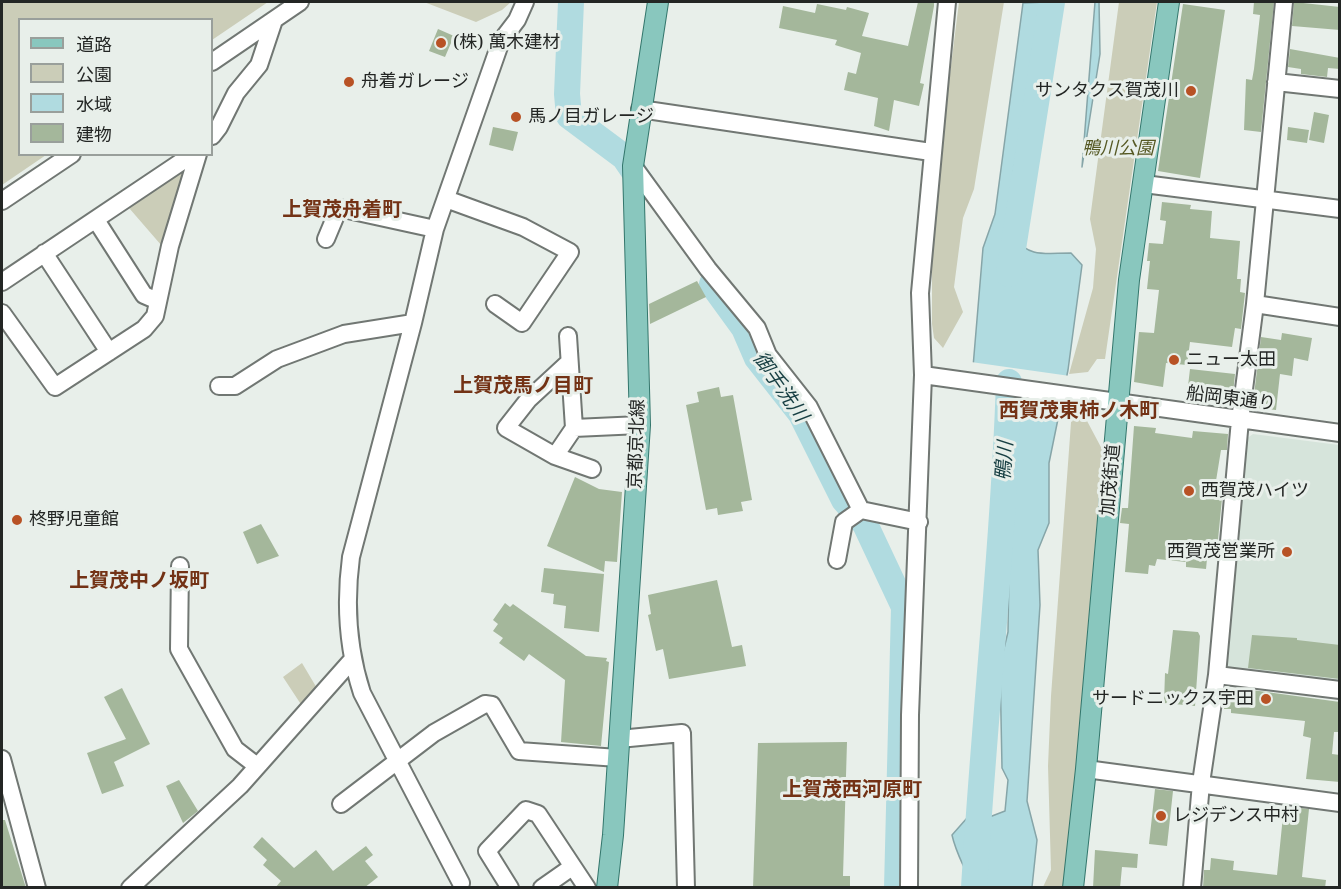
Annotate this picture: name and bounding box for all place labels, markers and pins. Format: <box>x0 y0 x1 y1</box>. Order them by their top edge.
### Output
place label: (株) 萬木建材 <box>453 32 560 54</box>
marker: (株) 萬木建材 <box>434 36 448 50</box>
place label: 舟着ガレージ <box>361 71 469 93</box>
marker: 舟着ガレージ <box>342 75 356 89</box>
place label: サンタクス賀茂川 <box>1035 80 1179 102</box>
marker: サンタクス賀茂川 <box>1184 84 1198 98</box>
place label: 馬ノ目ガレージ <box>528 106 654 128</box>
marker: 馬ノ目ガレージ <box>509 110 523 124</box>
place label: ニュー太田 <box>1186 349 1276 371</box>
marker: ニュー太田 <box>1167 353 1181 367</box>
place label: 西賀茂ハイツ <box>1201 480 1309 502</box>
marker: 西賀茂ハイツ <box>1182 484 1196 498</box>
place label: 柊野児童館 <box>29 509 119 531</box>
marker: 柊野児童館 <box>10 513 24 527</box>
place label: 西賀茂営業所 <box>1167 541 1275 563</box>
marker: 西賀茂営業所 <box>1280 545 1294 559</box>
place label: サードニックス宇田 <box>1092 688 1254 710</box>
marker: サードニックス宇田 <box>1259 692 1273 706</box>
place label: レジデンス中村 <box>1173 805 1299 827</box>
marker: レジデンス中村 <box>1154 809 1168 823</box>

